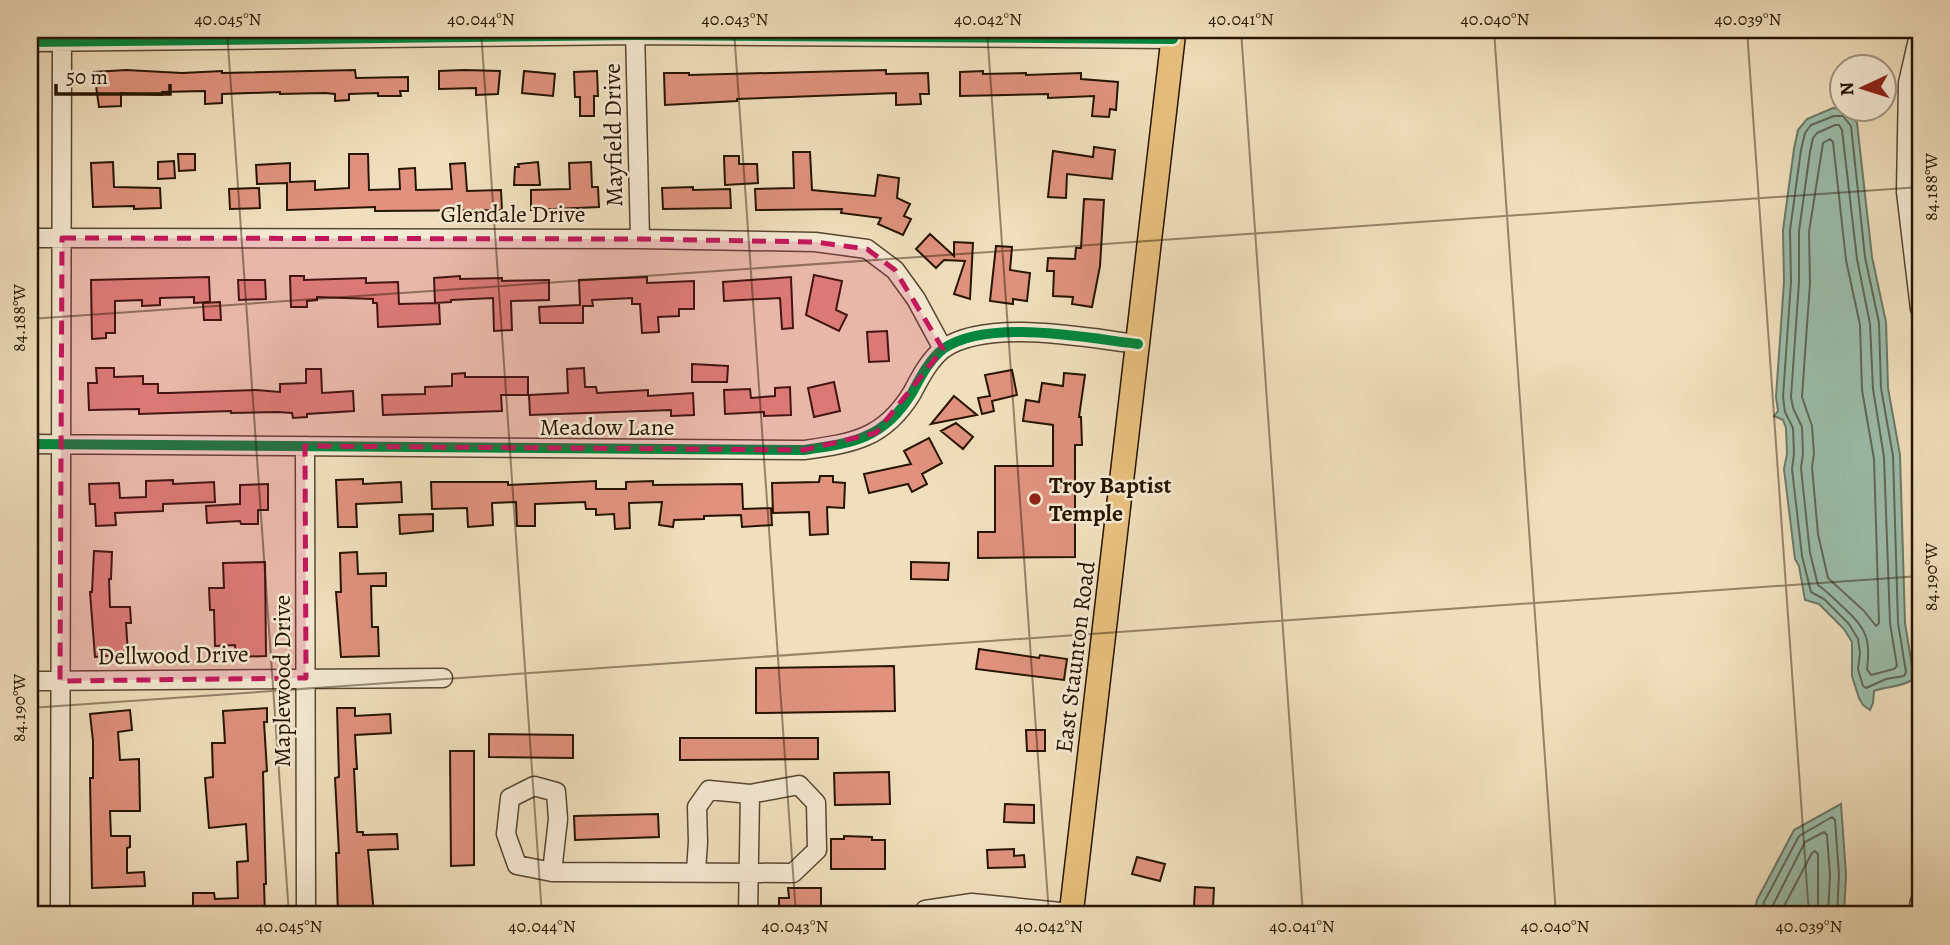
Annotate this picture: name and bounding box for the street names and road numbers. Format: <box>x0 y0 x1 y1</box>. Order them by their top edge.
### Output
street label: Mayfield Drive <box>596 63 630 207</box>
street label: Glendale Drive <box>441 198 585 230</box>
street label: Meadow Lane <box>539 411 675 443</box>
street label: East Staunton Road <box>1047 559 1103 755</box>
street label: Maplewood Drive <box>266 595 298 767</box>
street label: Dellwood Drive <box>97 638 249 672</box>

